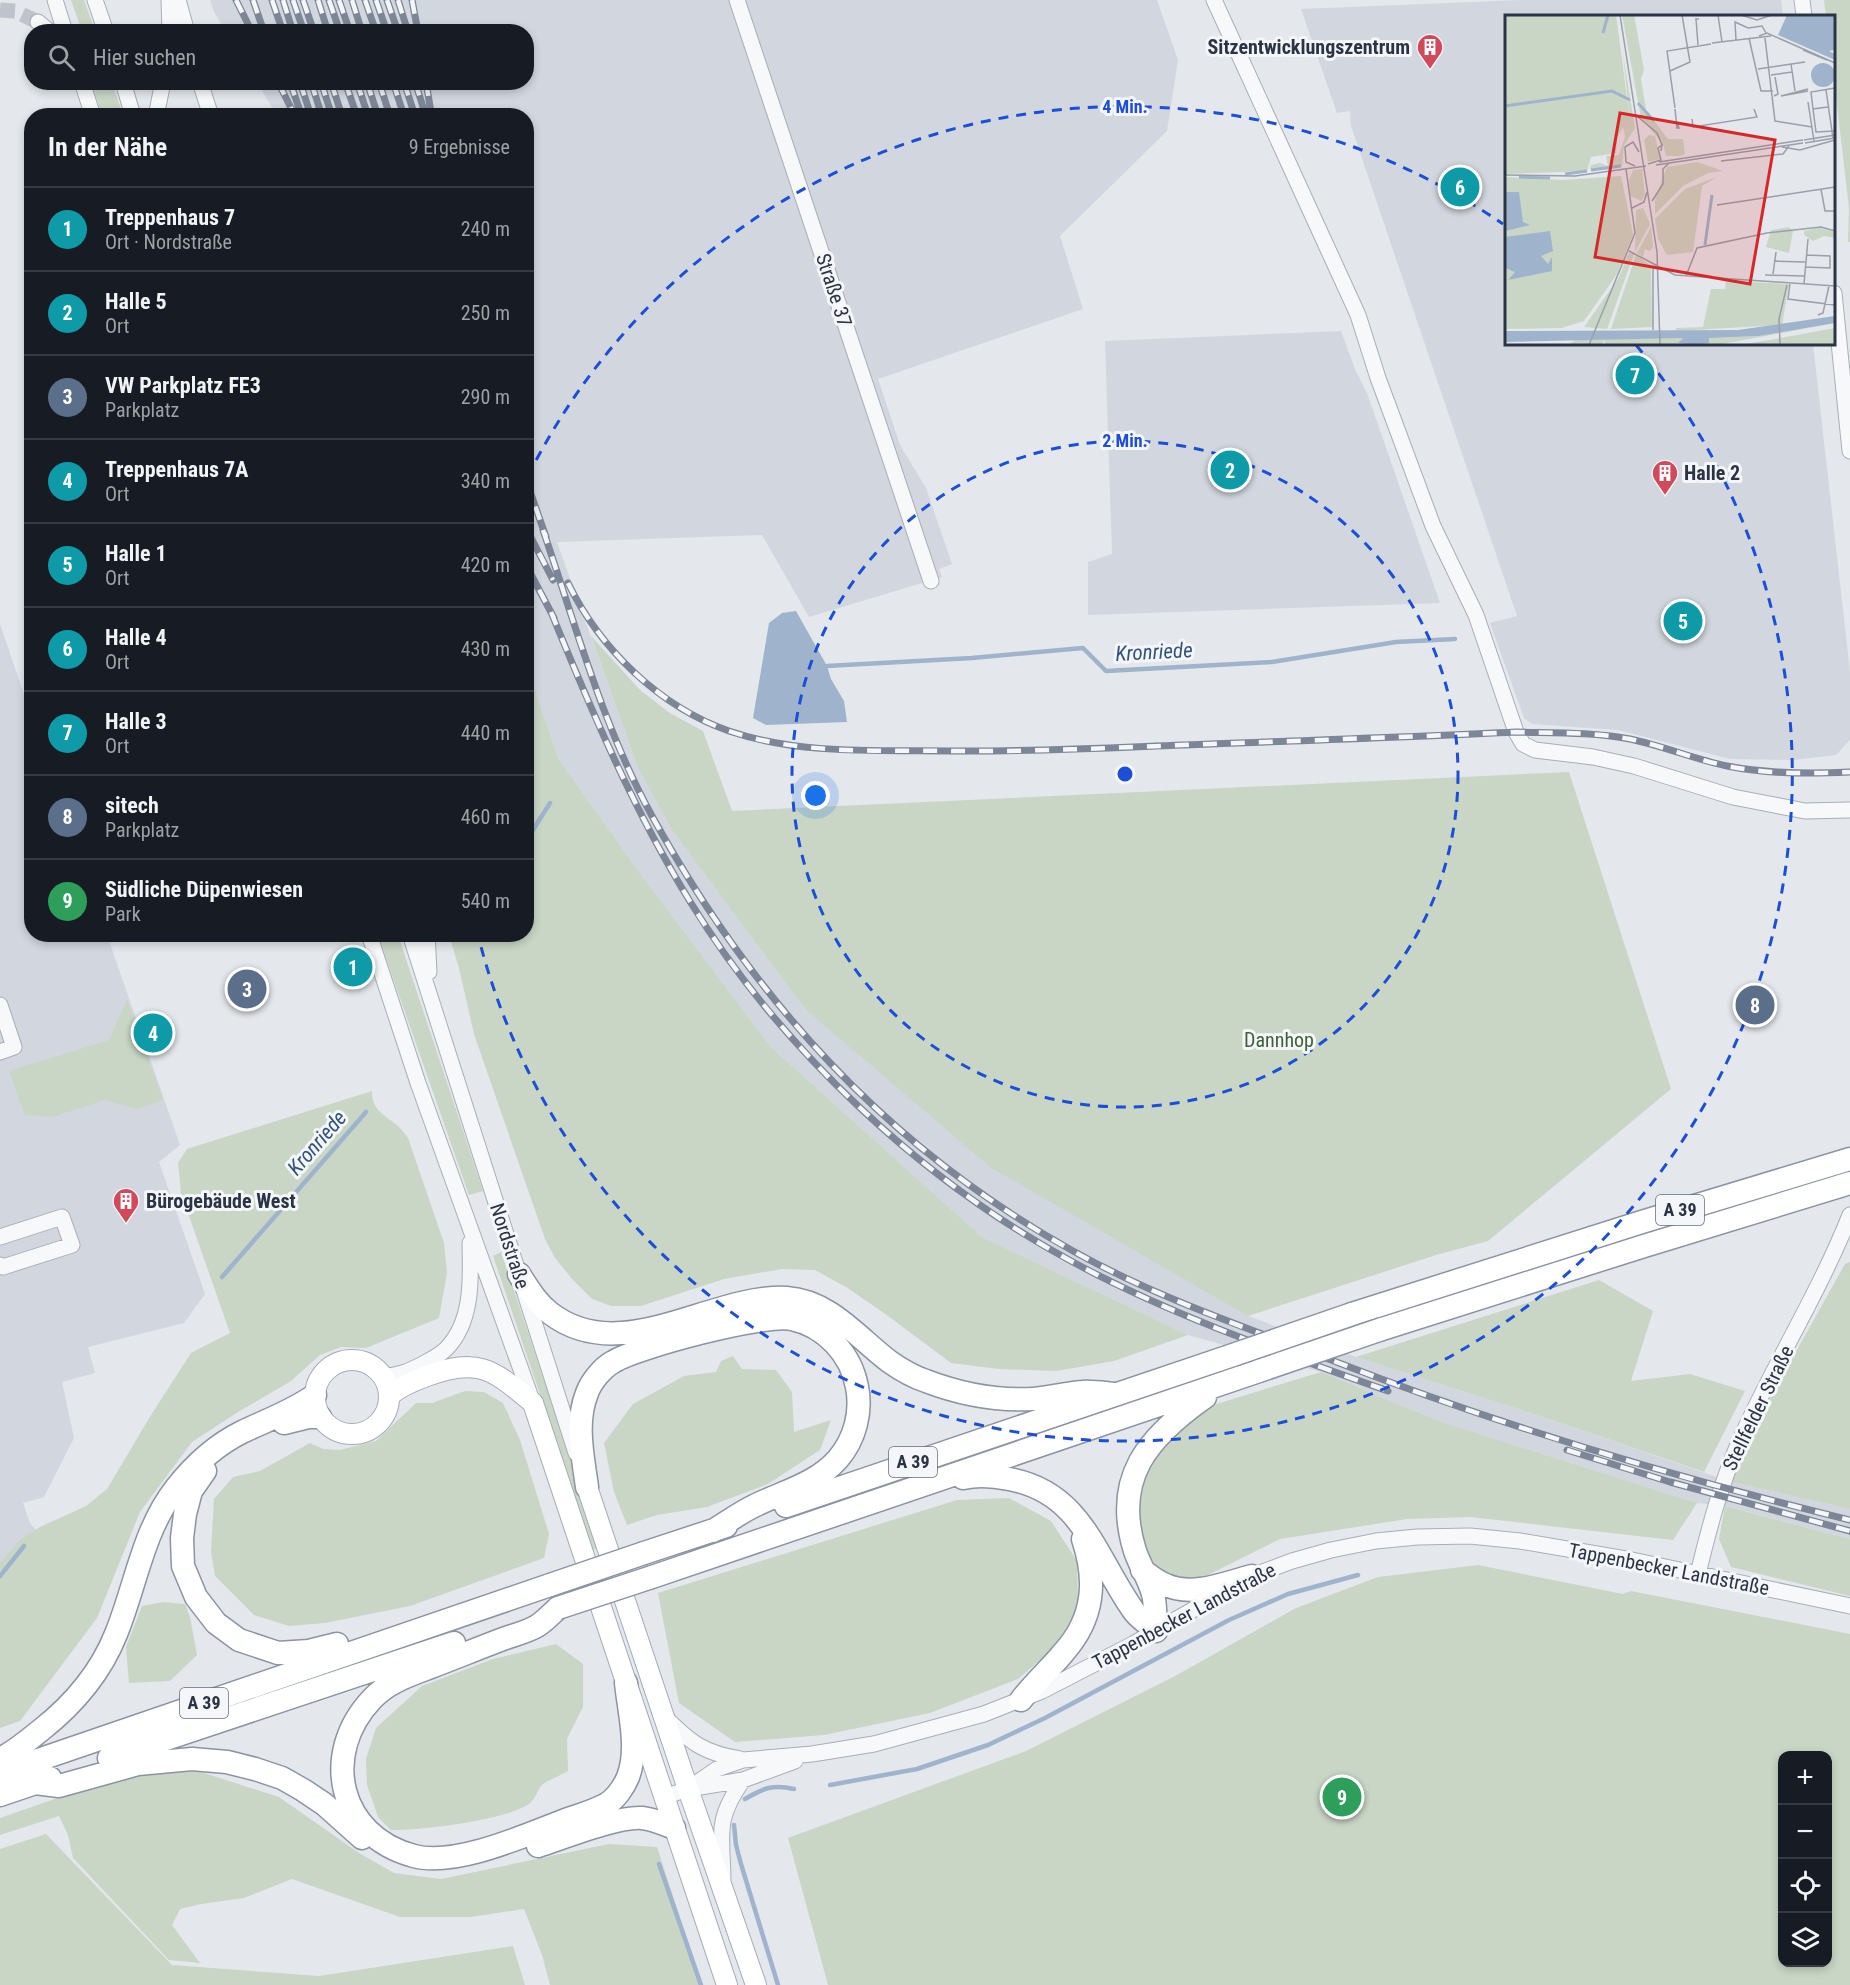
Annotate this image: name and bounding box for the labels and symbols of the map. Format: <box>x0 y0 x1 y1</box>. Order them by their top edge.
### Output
inset map <box>1505 15 1835 345</box>
building icon: Sitzentwicklungszentrum <box>1415 32 1445 70</box>
place label: Sitzentwicklungszentrum <box>1208 35 1410 59</box>
text: 4 Min. <box>1102 96 1148 117</box>
pin: 6 <box>1440 164 1480 210</box>
street label: Straße 37 <box>811 250 857 330</box>
pin: 7 <box>1616 352 1654 398</box>
text: 2 Min. <box>1102 430 1148 451</box>
pin: 2 <box>1210 448 1250 492</box>
building icon: Halle 2 <box>1650 458 1680 496</box>
place label: Halle 2 <box>1684 461 1740 485</box>
pin: 5 <box>1664 598 1702 644</box>
water label: Kronriede <box>1115 638 1193 666</box>
centre of rings <box>1115 764 1135 784</box>
your location <box>801 781 830 810</box>
pin: 1 <box>334 944 372 990</box>
pin: 3 <box>228 966 266 1012</box>
pin: 8 <box>1736 982 1774 1028</box>
pin: 4 <box>134 1010 172 1056</box>
park label: Dannhop <box>1244 1028 1314 1052</box>
water label: Kronriede <box>283 1106 351 1180</box>
building icon: Bürogebäude West <box>111 1186 141 1224</box>
place label: Bürogebäude West <box>146 1189 296 1213</box>
road number: A 39 <box>1656 1195 1704 1225</box>
street label: Nordstraße <box>485 1200 535 1292</box>
street label: Stellfelder Straße <box>1717 1341 1799 1475</box>
road number: A 39 <box>889 1447 937 1477</box>
street label: Tappenbecker Landstraße <box>1567 1538 1771 1600</box>
street label: Tappenbecker Landstraße <box>1088 1558 1280 1674</box>
road number: A 39 <box>180 1688 228 1718</box>
pin: 9 <box>1322 1774 1362 1820</box>

